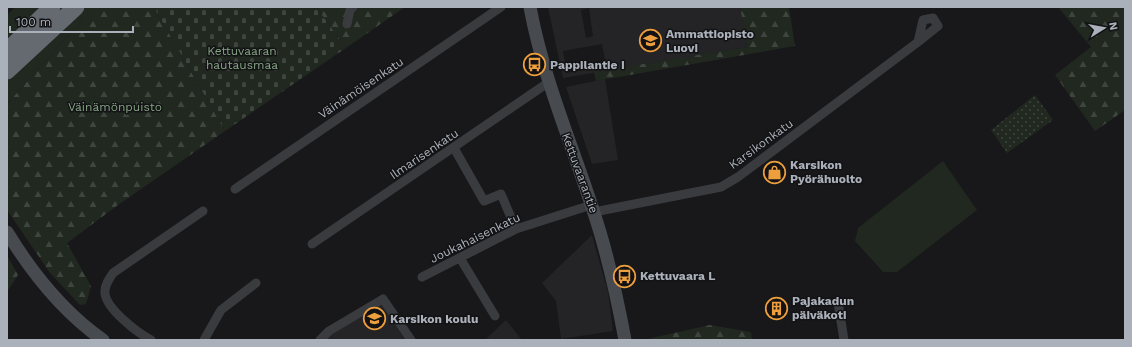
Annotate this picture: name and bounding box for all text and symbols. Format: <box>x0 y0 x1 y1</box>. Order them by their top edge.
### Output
scale bar <box>10 8 133 34</box>
north arrow <box>1084 8 1124 48</box>
text: 100 m <box>16 15 51 29</box>
text: N <box>1106 21 1120 31</box>
place label: Ammattiopisto Luovi <box>666 27 754 55</box>
school or university icon: Ammattiopisto Luovi <box>638 28 664 54</box>
park label: Kettuvaaran hautausmaa <box>206 44 278 72</box>
bus stop icon: Pappilantie I <box>522 52 548 78</box>
street label: Väinämöisenkatu <box>316 54 406 122</box>
place label: Pappilantie I <box>550 58 625 72</box>
park label: Väinämönpuisto <box>68 100 162 114</box>
street label: Karsikonkatu <box>726 116 796 172</box>
street label: Ilmarisenkatu <box>387 126 461 182</box>
street label: Kettuvaarantie <box>559 131 601 215</box>
place label: Karsikon Pyörähuolto <box>790 158 862 186</box>
shop icon: Karsikon Pyörähuolto <box>761 159 787 185</box>
street label: Joukahaisenkatu <box>428 210 522 266</box>
bus stop icon: Kettuvaara L <box>611 263 637 289</box>
place label: Kettuvaara L <box>640 269 715 283</box>
place label: Pajakadun päiväkoti <box>792 294 854 322</box>
building icon: Pajakadun päiväkoti <box>763 295 789 321</box>
school or university icon: Karsikon koulu <box>362 306 388 332</box>
place label: Karsikon koulu <box>390 312 478 326</box>

